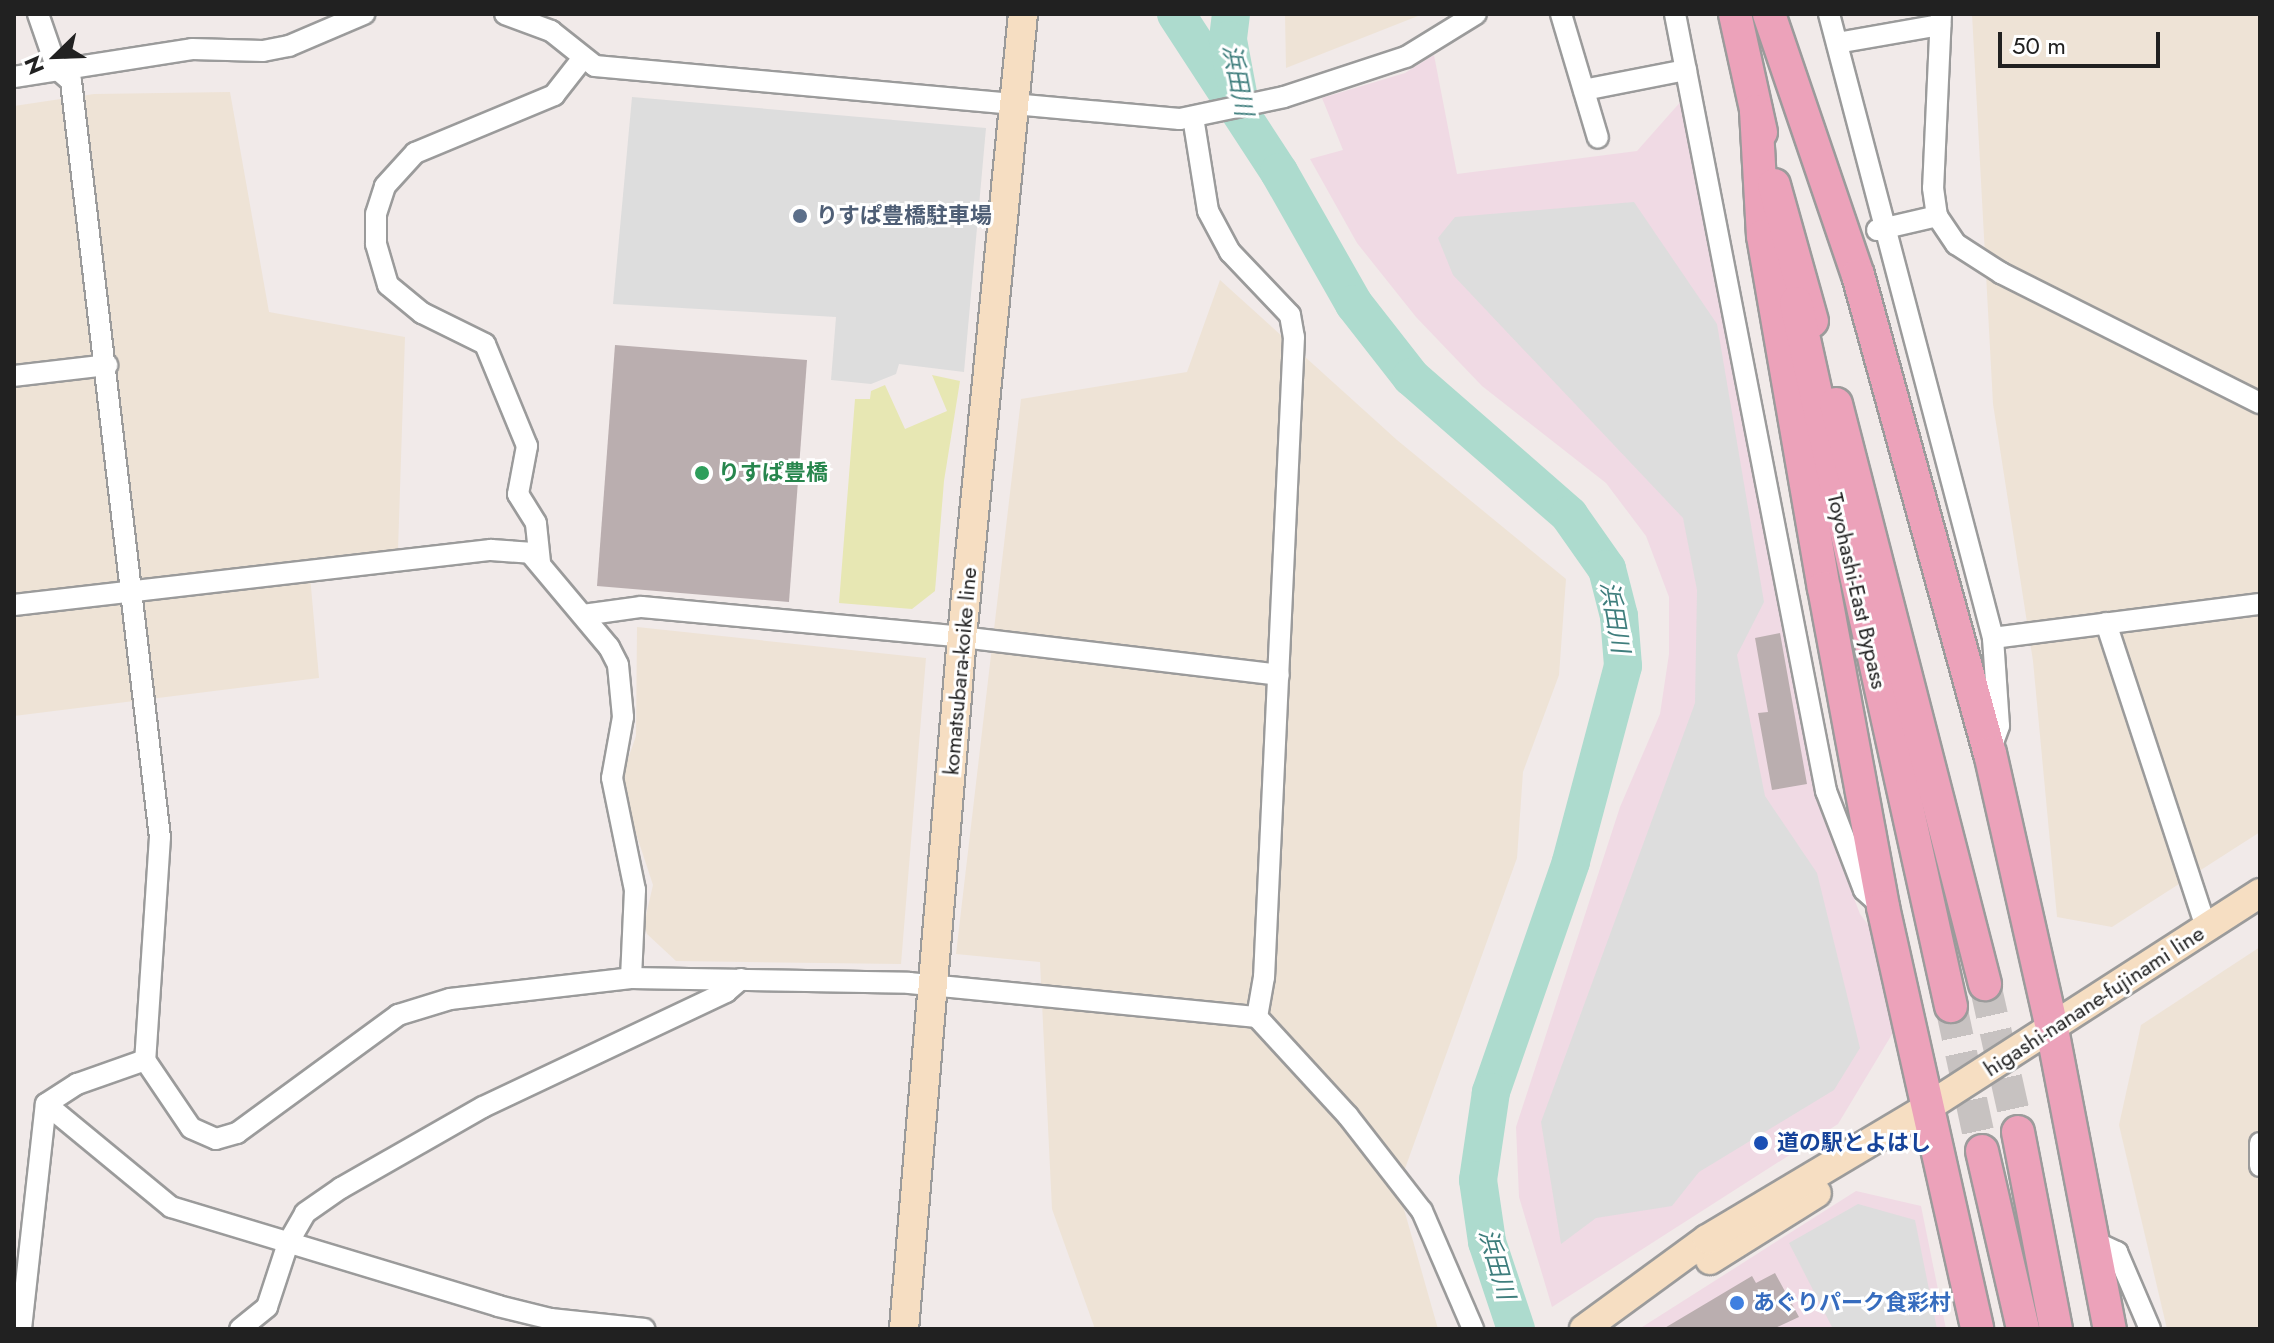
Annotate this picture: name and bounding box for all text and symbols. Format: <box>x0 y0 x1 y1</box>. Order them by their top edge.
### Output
north arrow <box>16 16 96 96</box>
scale bar <box>2002 16 2164 66</box>
text: 50 m <box>2012 28 2066 63</box>
water label: 浜田川 <box>1217 42 1259 118</box>
text: N <box>16 51 52 80</box>
place label: りすぱ豊橋駐車場 <box>816 203 992 229</box>
marker: りすぱ豊橋駐車場 <box>791 207 809 225</box>
place label: りすぱ豊橋 <box>718 460 828 486</box>
marker: りすぱ豊橋 <box>693 464 711 482</box>
street label: Toyohashi-East Bypass <box>1822 490 1892 692</box>
street label: komatsubara-koike line <box>938 566 982 776</box>
water label: 浜田川 <box>1595 579 1635 655</box>
street label: higashi-nanane-fujinami line <box>1979 920 2209 1082</box>
place label: 道の駅とよはし <box>1777 1130 1931 1156</box>
marker: 道の駅とよはし <box>1752 1134 1770 1152</box>
water label: 浜田川 <box>1473 1225 1521 1303</box>
place label: あぐりパーク食彩村 <box>1753 1290 1951 1316</box>
marker: あぐりパーク食彩村 <box>1728 1294 1746 1312</box>

